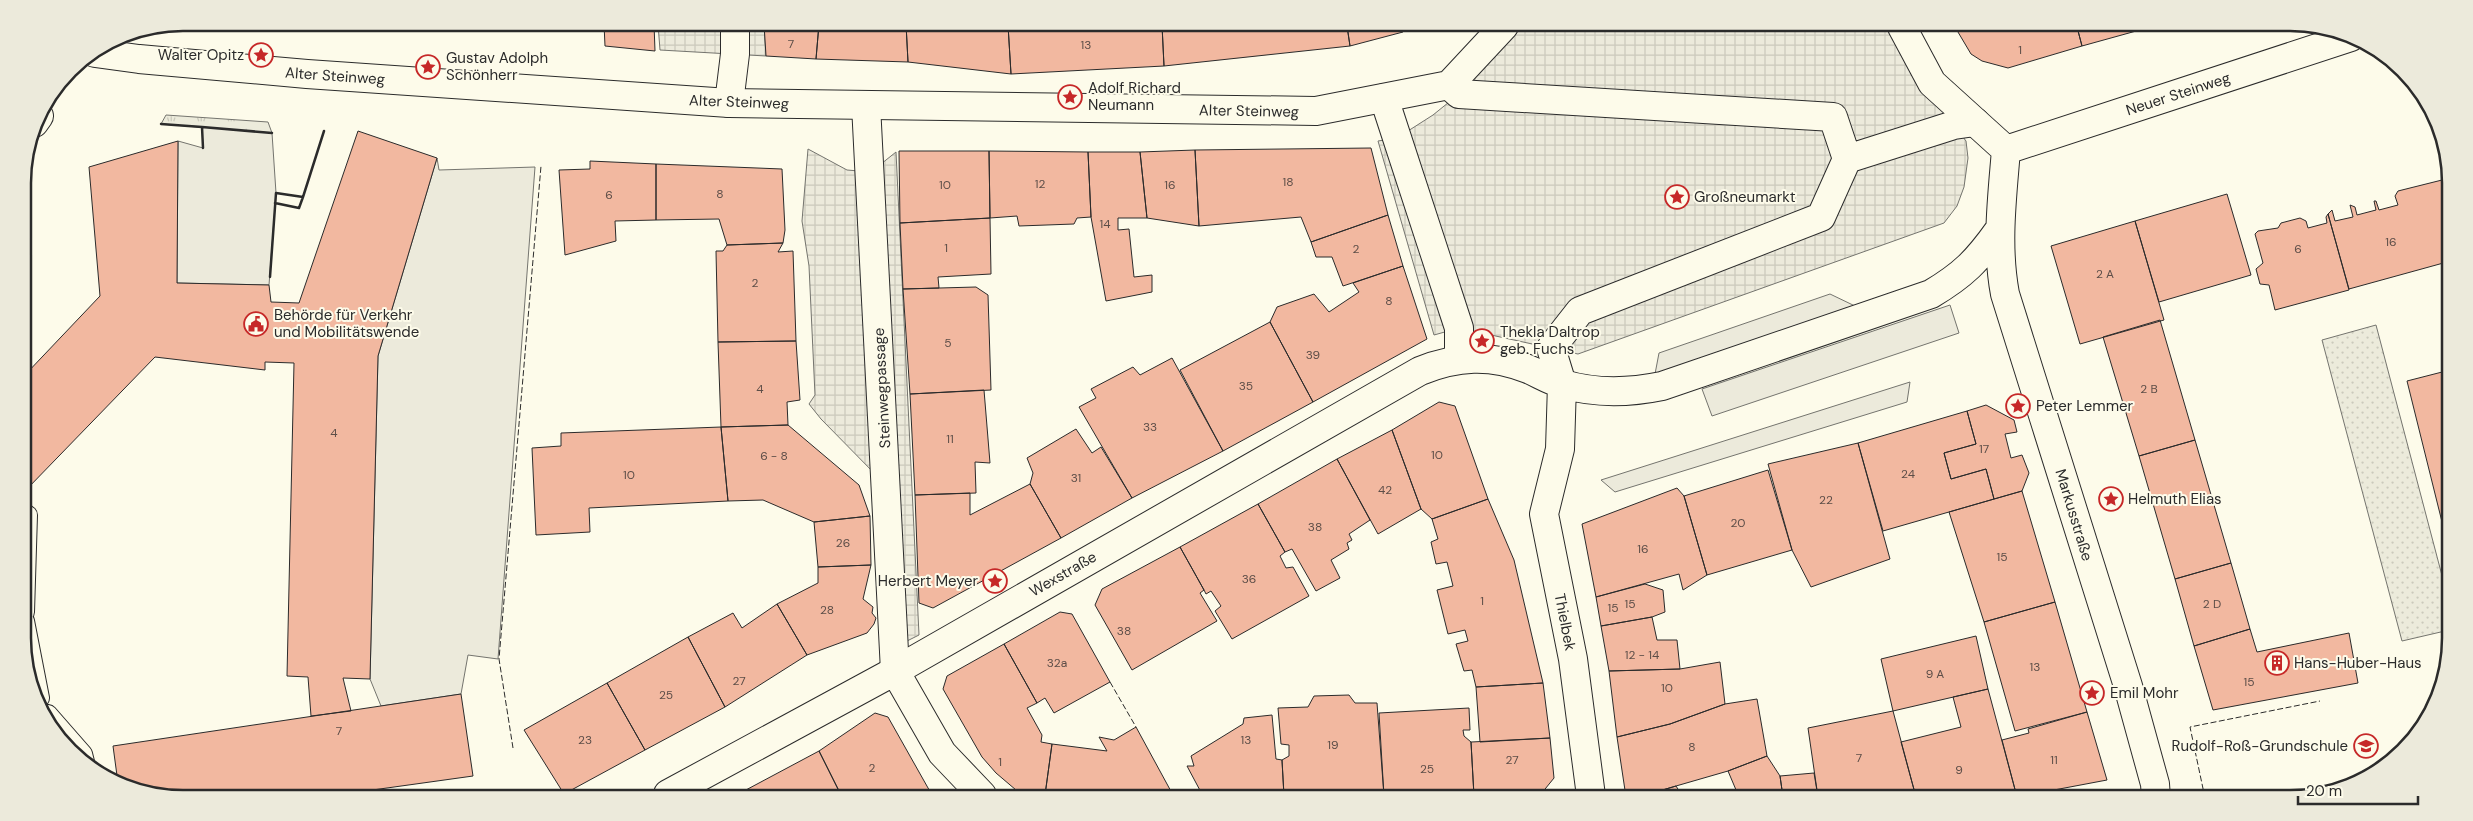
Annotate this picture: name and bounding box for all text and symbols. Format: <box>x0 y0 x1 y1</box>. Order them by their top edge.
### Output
house number: 7 <box>788 36 794 52</box>
house number: 13 <box>1081 37 1091 53</box>
place icon: Walter Opitz <box>248 42 274 68</box>
house number: 1 <box>2018 42 2022 58</box>
place label: Walter Opitz <box>158 45 244 65</box>
place label: Gustav Adolph Schönherr <box>446 48 548 85</box>
place icon: Gustav Adolph Schönherr <box>415 54 441 80</box>
street label: Alter Steinweg <box>284 63 386 89</box>
street label: Neuer Steinweg <box>2123 68 2233 120</box>
place label: Adolf Richard Neumann <box>1088 78 1181 115</box>
place icon: Adolf Richard Neumann <box>1057 84 1083 110</box>
street label: Alter Steinweg <box>689 90 789 114</box>
street label: Alter Steinweg <box>1199 100 1299 122</box>
house number: 18 <box>1282 174 1294 190</box>
house number: 12 <box>1035 176 1045 192</box>
house number: 10 <box>939 177 951 193</box>
house number: 16 <box>1164 177 1176 193</box>
place icon: Großneumarkt <box>1664 184 1690 210</box>
house number: 8 <box>716 186 724 202</box>
house number: 6 <box>605 187 613 203</box>
place label: Großneumarkt <box>1694 187 1796 207</box>
house number: 14 <box>1099 216 1111 232</box>
house number: 16 <box>2385 234 2397 250</box>
house number: 1 <box>944 240 948 256</box>
house number: 2 <box>1353 241 1360 257</box>
house number: 6 <box>2294 241 2302 257</box>
house number: 2 A <box>2096 266 2114 282</box>
house number: 2 <box>752 275 759 291</box>
house number: 8 <box>1385 293 1393 309</box>
place label: Behörde für Verkehr und Mobilitätswende <box>274 305 419 342</box>
public building icon: Behörde für Verkehr und Mobilitätswende <box>243 311 269 337</box>
place label: Thekla Daltrop geb. Fuchs <box>1500 322 1600 359</box>
street label: Steinwegpassage <box>869 327 895 449</box>
place icon: Thekla Daltrop geb. Fuchs <box>1469 328 1495 354</box>
house number: 5 <box>944 335 952 351</box>
house number: 39 <box>1306 347 1320 363</box>
house number: 35 <box>1239 378 1253 394</box>
house number: 4 <box>756 381 764 397</box>
house number: 2 B <box>2140 381 2158 397</box>
place icon: Peter Lemmer <box>2005 393 2031 419</box>
place label: Peter Lemmer <box>2036 396 2134 416</box>
house number: 33 <box>1143 419 1157 435</box>
house number: 4 <box>330 425 338 441</box>
house number: 11 <box>946 431 954 447</box>
house number: 17 <box>1979 441 1989 457</box>
house number: 10 <box>1431 447 1443 463</box>
house number: 6 - 8 <box>760 448 788 464</box>
house number: 24 <box>1901 466 1915 482</box>
house number: 10 <box>623 467 635 483</box>
street label: Markusstraße <box>2051 467 2097 563</box>
house number: 31 <box>1071 470 1081 486</box>
house number: 42 <box>1378 482 1392 498</box>
place icon: Helmuth Elias <box>2098 486 2124 512</box>
place label: Helmuth Elias <box>2128 489 2222 509</box>
house number: 22 <box>1819 492 1833 508</box>
house number: 20 <box>1730 515 1746 531</box>
house number: 38 <box>1308 519 1322 535</box>
house number: 26 <box>836 535 850 551</box>
house number: 16 <box>1637 541 1649 557</box>
street label: Wexstraße <box>1026 547 1100 601</box>
house number: 15 <box>1996 549 2008 565</box>
place icon: Herbert Meyer <box>982 568 1008 594</box>
place label: Herbert Meyer <box>878 571 978 591</box>
house number: 36 <box>1242 571 1256 587</box>
street label: Thielbek <box>1550 592 1580 653</box>
house number: 1 <box>1480 593 1484 609</box>
house number: 15 <box>1624 596 1636 612</box>
house number: 2 D <box>2203 596 2221 612</box>
house number: 15 <box>1607 600 1619 616</box>
house number: 28 <box>820 602 834 618</box>
house number: 38 <box>1117 623 1131 639</box>
house number: 12 - 14 <box>1625 647 1659 663</box>
building icon: Hans-Huber-Haus <box>2264 650 2290 676</box>
place label: Hans-Huber-Haus <box>2294 653 2422 673</box>
house number: 32a <box>1047 655 1067 671</box>
house number: 13 <box>2030 659 2040 675</box>
house number: 9 A <box>1926 666 1944 682</box>
house number: 27 <box>732 673 746 689</box>
house number: 15 <box>2243 674 2255 690</box>
house number: 10 <box>1661 680 1673 696</box>
place icon: Emil Mohr <box>2079 680 2105 706</box>
place label: Emil Mohr <box>2110 683 2179 703</box>
house number: 25 <box>659 687 673 703</box>
house number: 7 <box>336 723 342 739</box>
house number: 23 <box>578 732 592 748</box>
house number: 13 <box>1241 732 1251 748</box>
school or university icon: Rudolf-Roß-Grundschule <box>2353 733 2379 759</box>
place label: Rudolf-Roß-Grundschule <box>2172 736 2348 756</box>
house number: 19 <box>1327 737 1339 753</box>
house number: 8 <box>1688 739 1696 755</box>
house number: 7 <box>1856 750 1862 766</box>
house number: 27 <box>1505 752 1519 768</box>
house number: 11 <box>2050 752 2058 768</box>
house number: 1 <box>998 754 1002 770</box>
house number: 2 <box>869 760 876 776</box>
house number: 25 <box>1420 761 1434 777</box>
house number: 9 <box>1955 762 1963 778</box>
scale bar <box>2298 774 2418 806</box>
text: 20 m <box>2306 781 2342 801</box>

